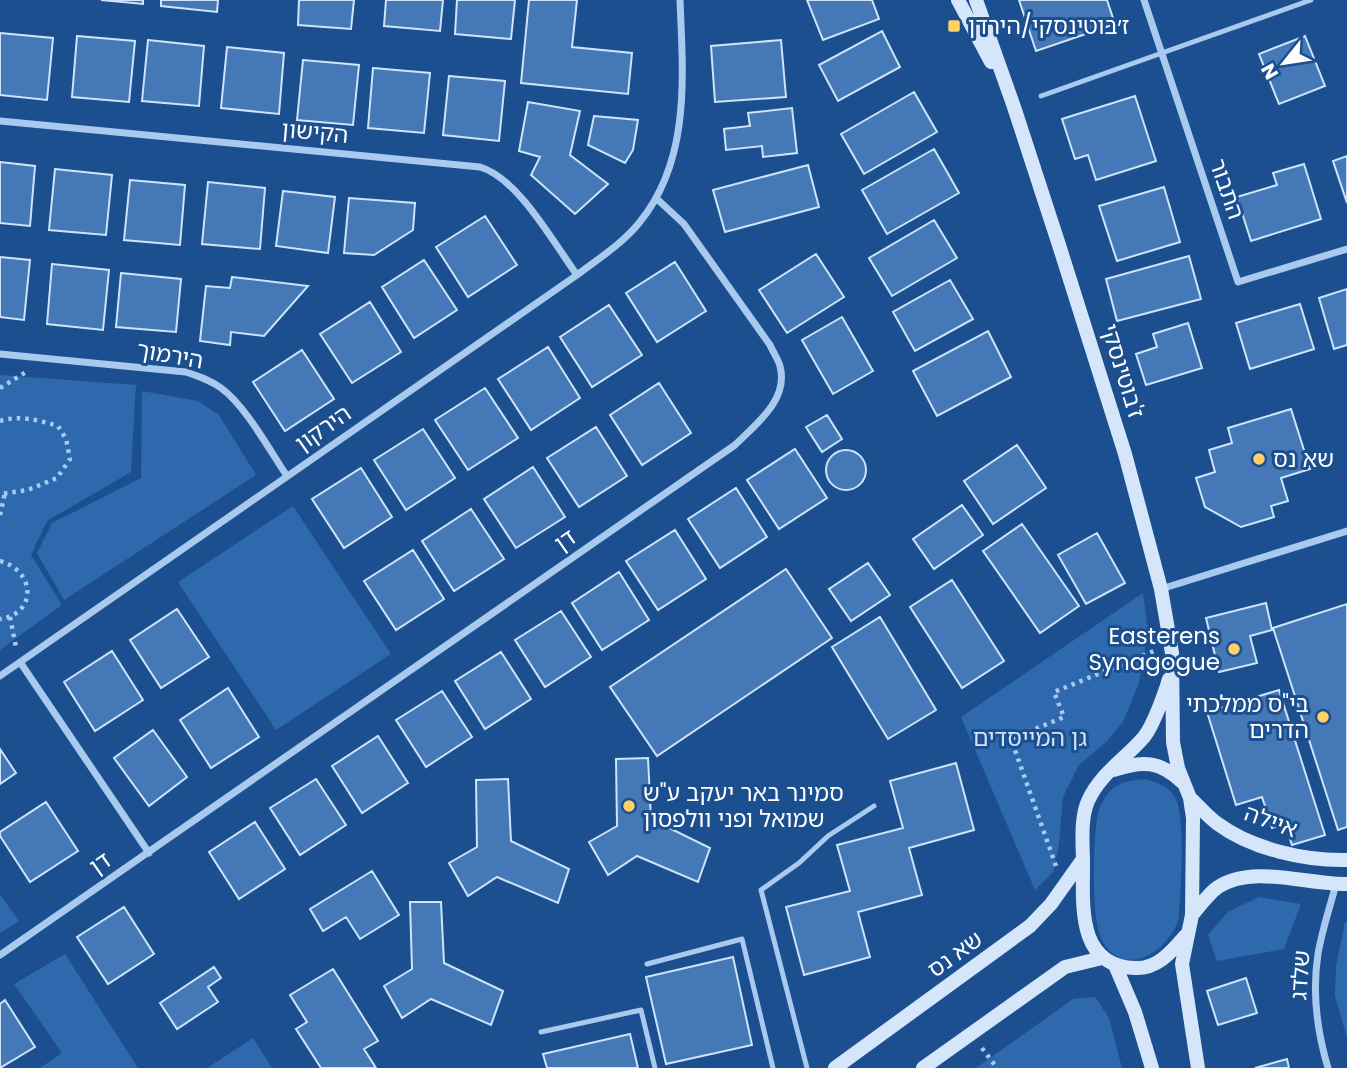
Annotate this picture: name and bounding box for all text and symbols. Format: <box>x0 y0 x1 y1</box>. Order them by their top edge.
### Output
place label: ז׳בוטינסקי/הירדן <box>968 10 1129 42</box>
marker: ז׳בוטינסקי/הירדן <box>946 18 962 34</box>
north arrow <box>1249 28 1319 98</box>
text: N <box>1254 58 1285 84</box>
street label: הקישון <box>280 113 350 151</box>
street label: התבור <box>1202 154 1252 224</box>
street label: ז'בוטינסקי <box>1094 320 1152 422</box>
street label: הירמוך <box>134 333 206 377</box>
street label: הירקון <box>289 397 357 459</box>
place label: שא נס <box>1273 443 1334 475</box>
marker: שא נס <box>1251 451 1267 467</box>
street label: דן <box>548 521 582 559</box>
place label: Easterens Synagogue <box>1088 620 1220 678</box>
marker: Easterens Synagogue <box>1226 641 1242 657</box>
place label: בי"ס ממלכתי הדרים <box>1186 688 1309 746</box>
marker: בי"ס ממלכתי הדרים <box>1315 709 1331 725</box>
park label: גן המייסדים <box>973 722 1088 754</box>
place label: סמינר באר יעקב ע"ש שמואל ופני וולפסון <box>643 777 844 835</box>
street label: איילה <box>1240 797 1302 845</box>
marker: סמינר באר יעקב ע"ש שמואל ופני וולפסון <box>621 798 637 814</box>
street label: דן <box>83 844 117 882</box>
street label: שא נס <box>921 923 989 985</box>
street label: שלדג <box>1282 949 1318 1001</box>

